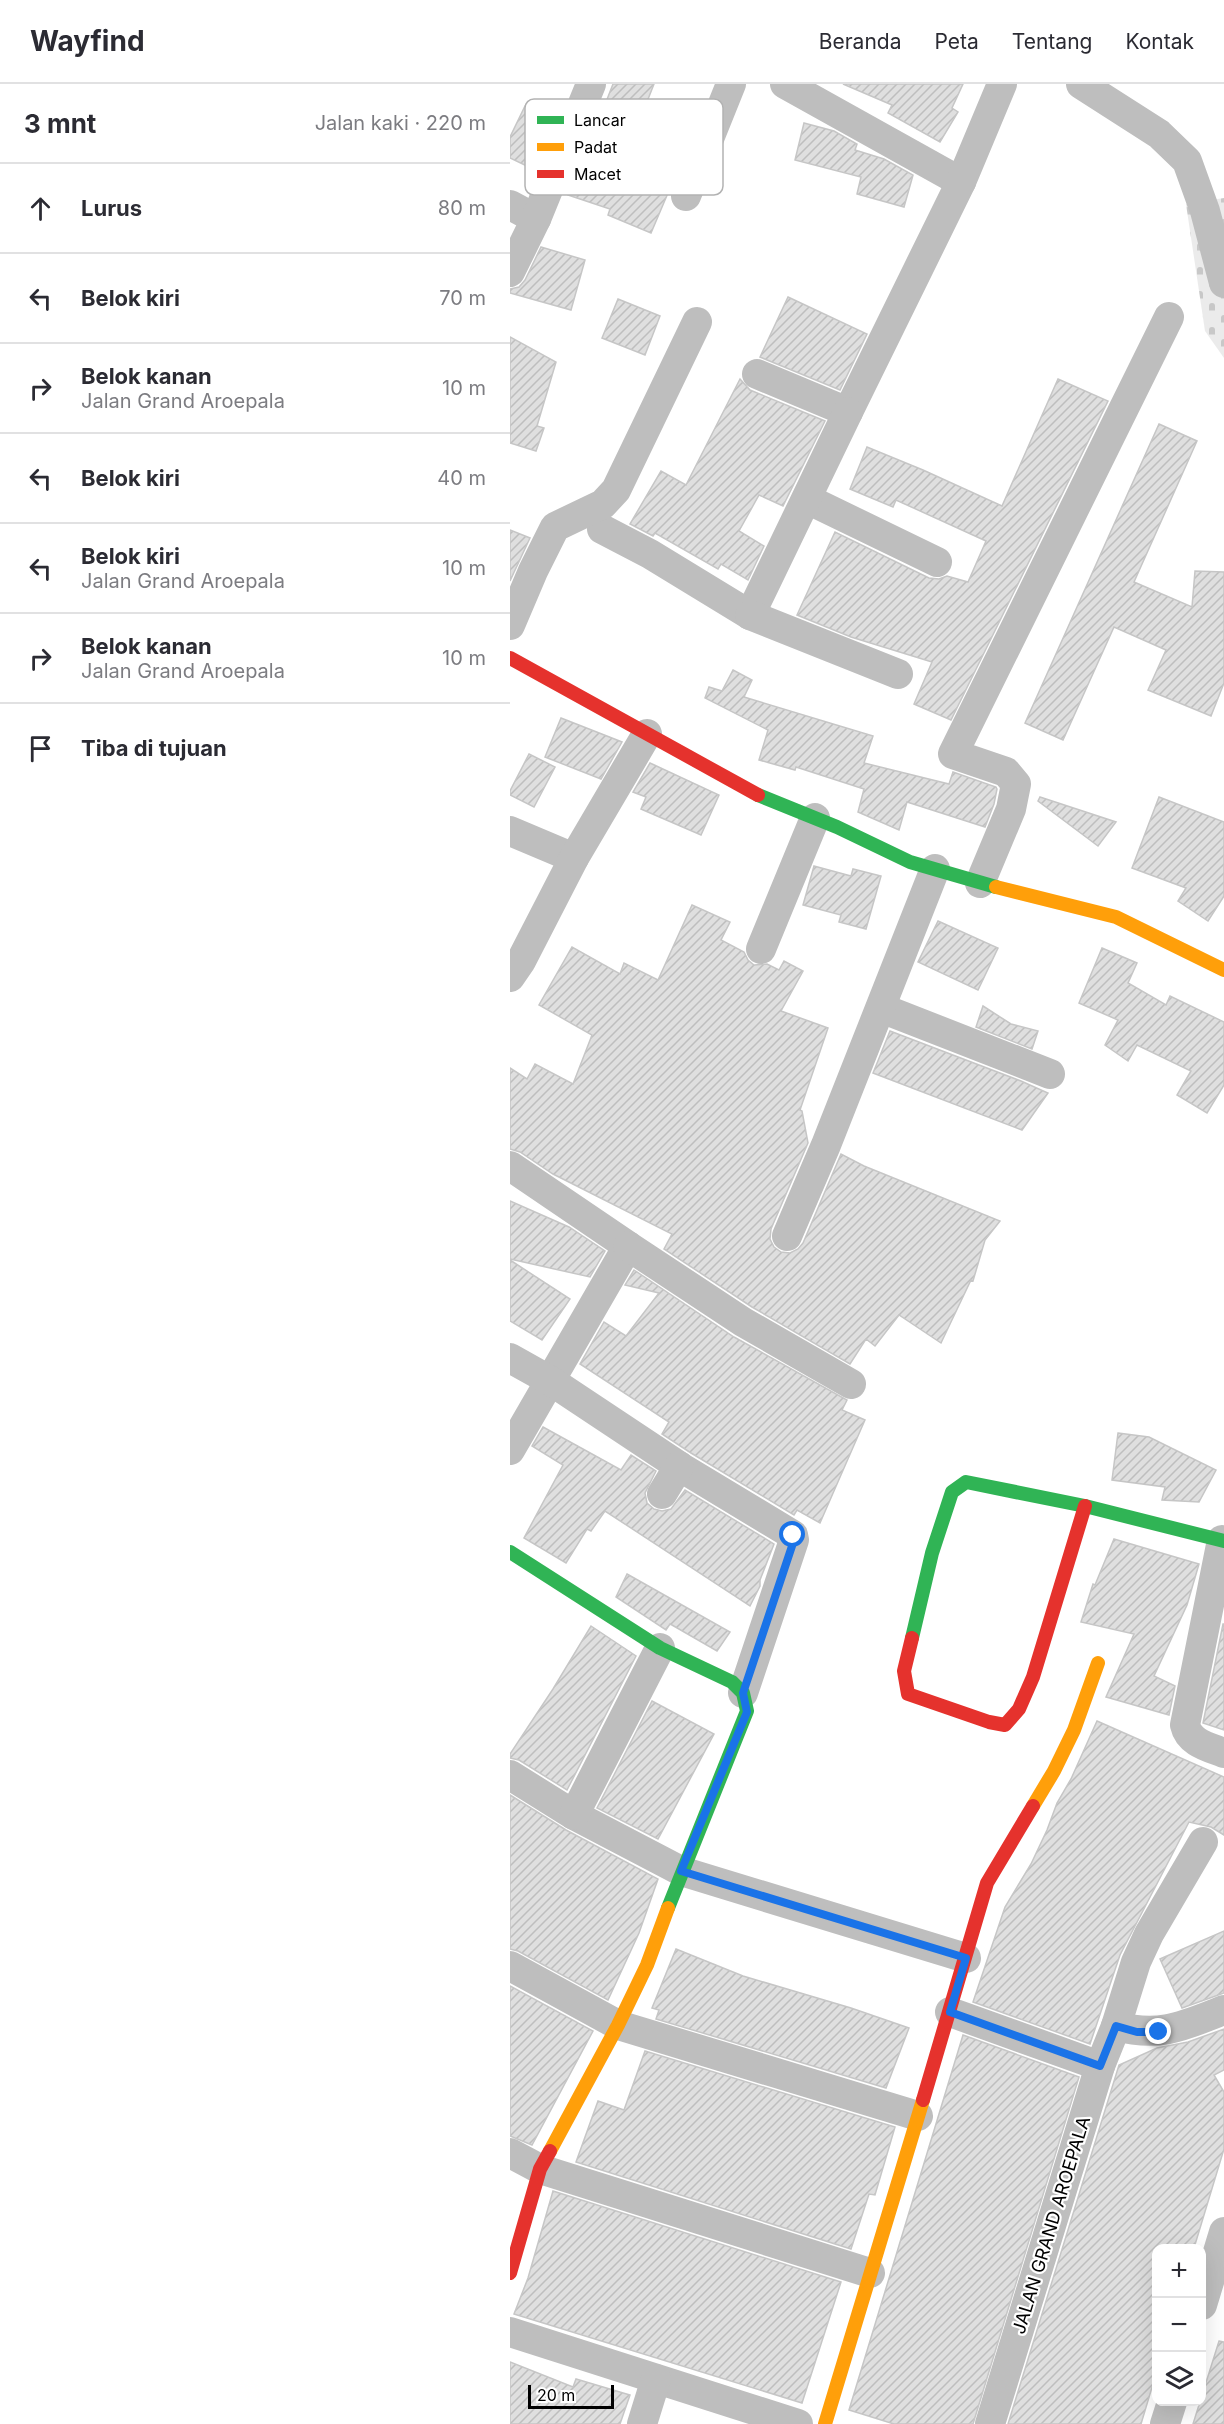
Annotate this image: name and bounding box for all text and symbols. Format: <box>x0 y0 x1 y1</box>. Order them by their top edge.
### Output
text: Wayfind <box>30 24 145 58</box>
text: Beranda <box>819 29 901 54</box>
text: Peta <box>934 29 979 54</box>
text: Tentang <box>1012 29 1092 54</box>
text: Kontak <box>1125 29 1194 54</box>
legend <box>525 99 723 195</box>
text: 3 mnt <box>24 108 96 139</box>
text: Lancar <box>574 110 626 130</box>
text: Jalan kaki · 220 m <box>315 111 486 135</box>
text: Padat <box>574 137 617 157</box>
text: Macet <box>574 164 621 184</box>
icon: ahead <box>24 192 57 225</box>
text: Lurus <box>81 195 142 221</box>
text: 80 m <box>438 196 486 220</box>
icon: left <box>24 282 57 315</box>
text: Belok kiri <box>81 285 180 311</box>
text: 70 m <box>439 286 486 310</box>
text: Belok kanan <box>81 363 212 389</box>
icon: right <box>24 372 57 405</box>
text: 10 m <box>442 376 486 400</box>
text: Jalan Grand Aroepala <box>81 389 285 413</box>
icon: left <box>24 462 57 495</box>
text: Belok kiri <box>81 465 180 491</box>
text: 40 m <box>437 466 486 490</box>
text: Belok kiri <box>81 543 180 569</box>
icon: left <box>24 552 57 585</box>
text: 10 m <box>442 556 486 580</box>
text: Jalan Grand Aroepala <box>81 569 285 593</box>
text: Belok kanan <box>81 633 212 659</box>
icon: right <box>24 642 57 675</box>
text: 10 m <box>442 646 486 670</box>
text: Jalan Grand Aroepala <box>81 659 285 683</box>
icon: arrive <box>24 732 57 765</box>
text: Tiba di tujuan <box>81 735 227 761</box>
route start <box>779 1521 805 1547</box>
route end <box>1145 2018 1171 2044</box>
street label: JALAN GRAND AROEPALA <box>1008 2114 1094 2336</box>
map controls <box>1152 2244 1206 2406</box>
button: + <box>1152 2244 1206 2298</box>
button: − <box>1152 2298 1206 2352</box>
button: layers <box>1152 2352 1206 2406</box>
scale bar <box>528 2382 614 2410</box>
text: 20 m <box>537 2385 575 2405</box>

